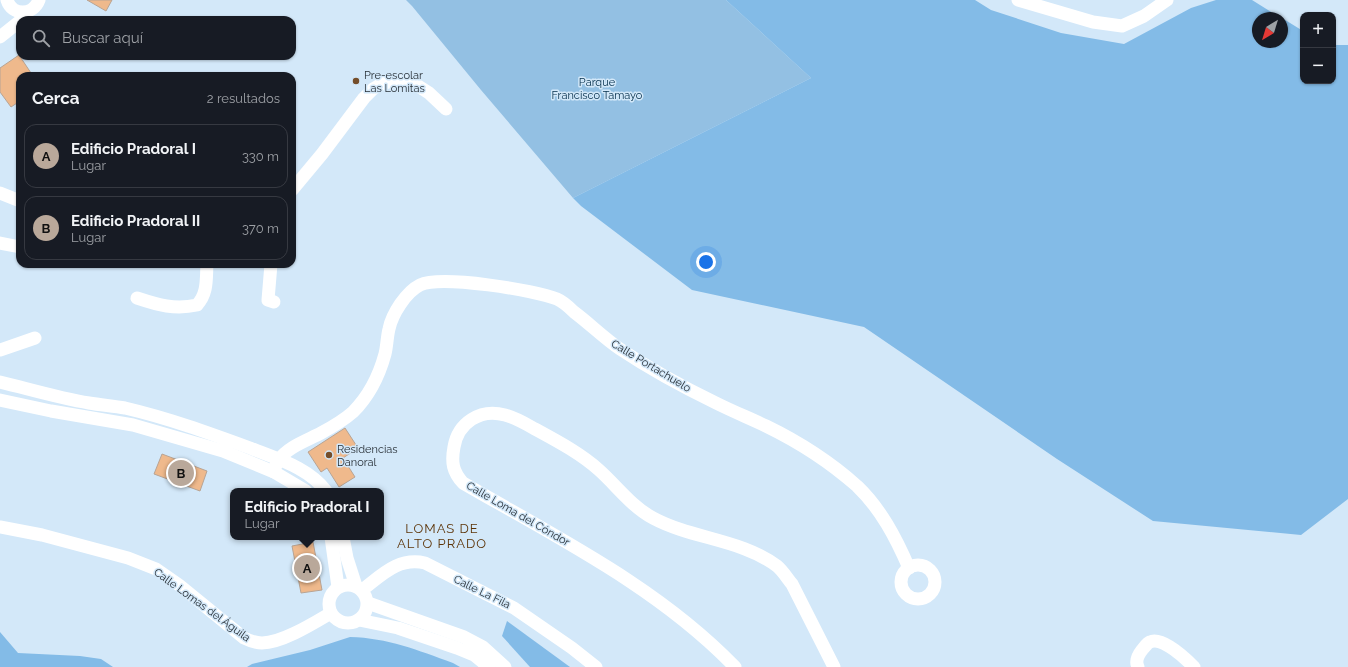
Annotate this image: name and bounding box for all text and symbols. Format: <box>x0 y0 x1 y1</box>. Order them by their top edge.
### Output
north arrow <box>1252 12 1288 48</box>
map controls <box>1300 12 1336 84</box>
button: + <box>1300 12 1336 48</box>
search box <box>16 16 296 60</box>
icon: search <box>30 27 52 49</box>
text: Buscar aquí <box>62 29 143 47</box>
button: − <box>1300 48 1336 84</box>
place label: Pre-escolar Las Lomitas <box>364 69 425 95</box>
marker: Pre-escolar Las Lomitas <box>351 76 361 86</box>
park label: Parque Francisco Tamayo <box>552 76 643 102</box>
text: Cerca <box>32 88 80 108</box>
text: 2 resultados <box>207 91 280 106</box>
text: Edificio Pradoral I <box>71 140 196 158</box>
text: A <box>42 149 50 164</box>
text: 330 m <box>242 149 279 164</box>
text: Lugar <box>71 158 106 173</box>
text: Edificio Pradoral II <box>71 212 200 230</box>
text: B <box>42 221 50 236</box>
text: 370 m <box>242 221 279 236</box>
text: Lugar <box>71 230 106 245</box>
your location <box>696 252 716 272</box>
street label: Calle Portachuelo <box>609 337 694 395</box>
place label: Residencias Danoral <box>337 443 398 469</box>
marker: Residencias Danoral <box>324 450 334 460</box>
pin: B <box>168 458 194 488</box>
street label: Calle Loma del Cóndor <box>464 479 572 549</box>
popup <box>230 488 384 540</box>
text: Edificio Pradoral I <box>245 498 369 516</box>
text: Lugar <box>245 516 279 531</box>
district label: LOMAS DE ALTO PRADO <box>397 521 487 551</box>
pin: A <box>294 553 320 583</box>
street label: Calle Lomas del Águila <box>151 565 253 644</box>
street label: Calle La Fila <box>451 573 513 611</box>

